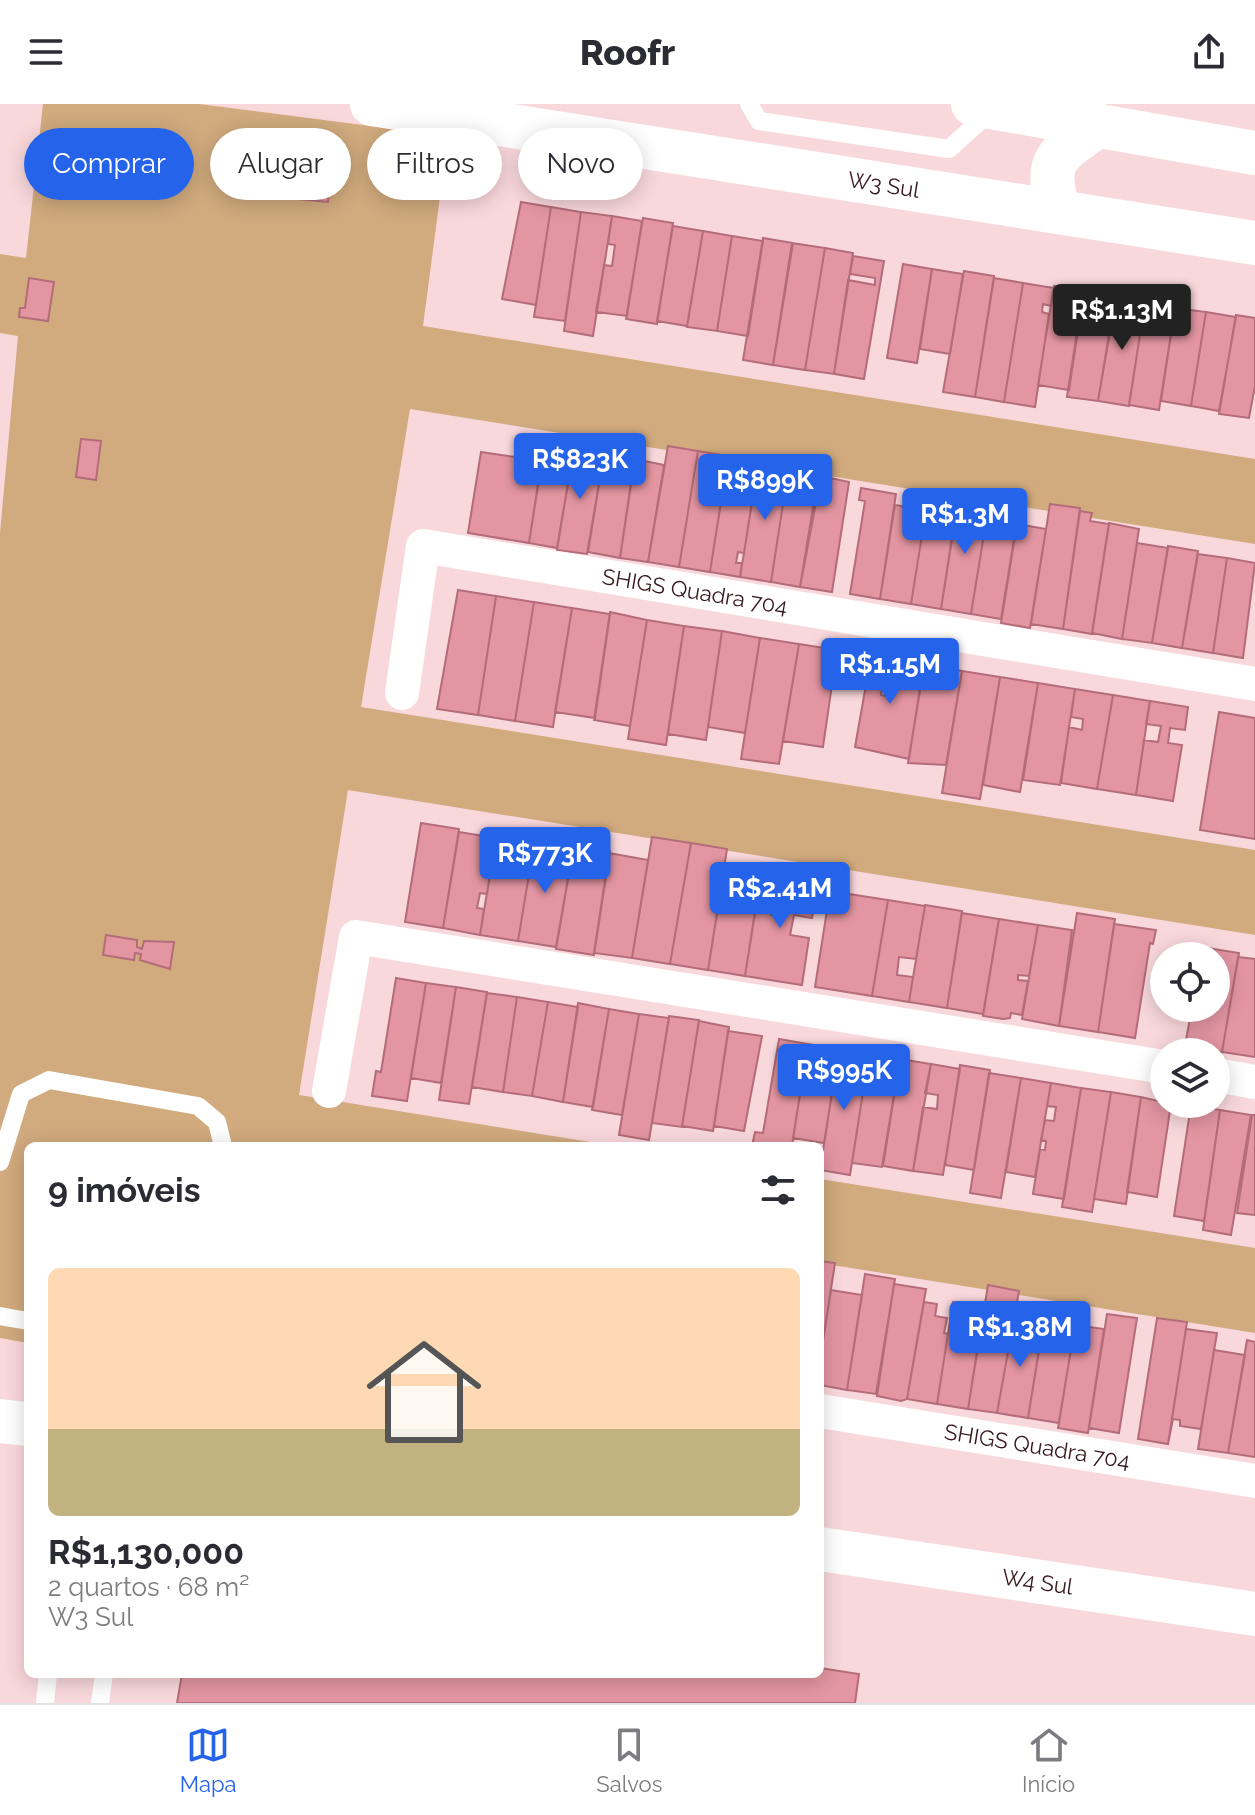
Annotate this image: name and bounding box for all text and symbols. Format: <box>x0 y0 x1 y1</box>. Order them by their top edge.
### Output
icon: menu <box>24 30 68 74</box>
icon: share <box>1187 30 1231 74</box>
text: Roofr <box>580 31 675 73</box>
chip: Comprar <box>24 128 194 200</box>
chip: Alugar <box>210 128 351 200</box>
chip: Filtros <box>367 128 502 200</box>
chip: Novo <box>518 128 643 200</box>
street label: W3 Sul <box>846 166 921 203</box>
pin: R$1.13M <box>1048 284 1196 352</box>
text: R$1.13M <box>1071 295 1173 325</box>
pin: R$823K <box>515 433 645 501</box>
text: R$823K <box>532 444 628 474</box>
pin: R$899K <box>700 454 830 522</box>
text: R$899K <box>716 465 814 495</box>
pin: R$1.3M <box>900 488 1030 556</box>
text: R$1.3M <box>920 499 1010 529</box>
street label: SHIGS Quadra 704 <box>600 563 789 619</box>
pin: R$1.15M <box>816 638 964 706</box>
text: R$1.15M <box>839 649 941 679</box>
pin: R$773K <box>480 827 610 895</box>
text: R$773K <box>497 838 593 868</box>
pin: R$2.41M <box>706 862 854 930</box>
text: R$2.41M <box>728 873 832 903</box>
map controls <box>1150 942 1230 1118</box>
button: locate <box>1150 942 1230 1022</box>
button: layers <box>1150 1038 1230 1118</box>
pin: R$995K <box>779 1044 909 1112</box>
text: R$995K <box>796 1055 892 1085</box>
icon: filters <box>756 1168 800 1212</box>
text: 9 imóveis <box>48 1170 200 1210</box>
pin: R$1.38M <box>946 1301 1094 1369</box>
text: R$1.38M <box>967 1312 1073 1342</box>
icon: home <box>352 1320 496 1464</box>
street label: SHIGS Quadra 704 <box>943 1418 1132 1474</box>
text: R$1,130,000 <box>48 1532 244 1572</box>
street label: W4 Sul <box>1000 1563 1075 1600</box>
text: 2 quartos · 68 m² <box>48 1572 249 1602</box>
text: W3 Sul <box>48 1602 133 1632</box>
tab: Mapa <box>180 1723 237 1797</box>
tab: Salvos <box>596 1723 662 1797</box>
tab: Início <box>1022 1723 1075 1797</box>

